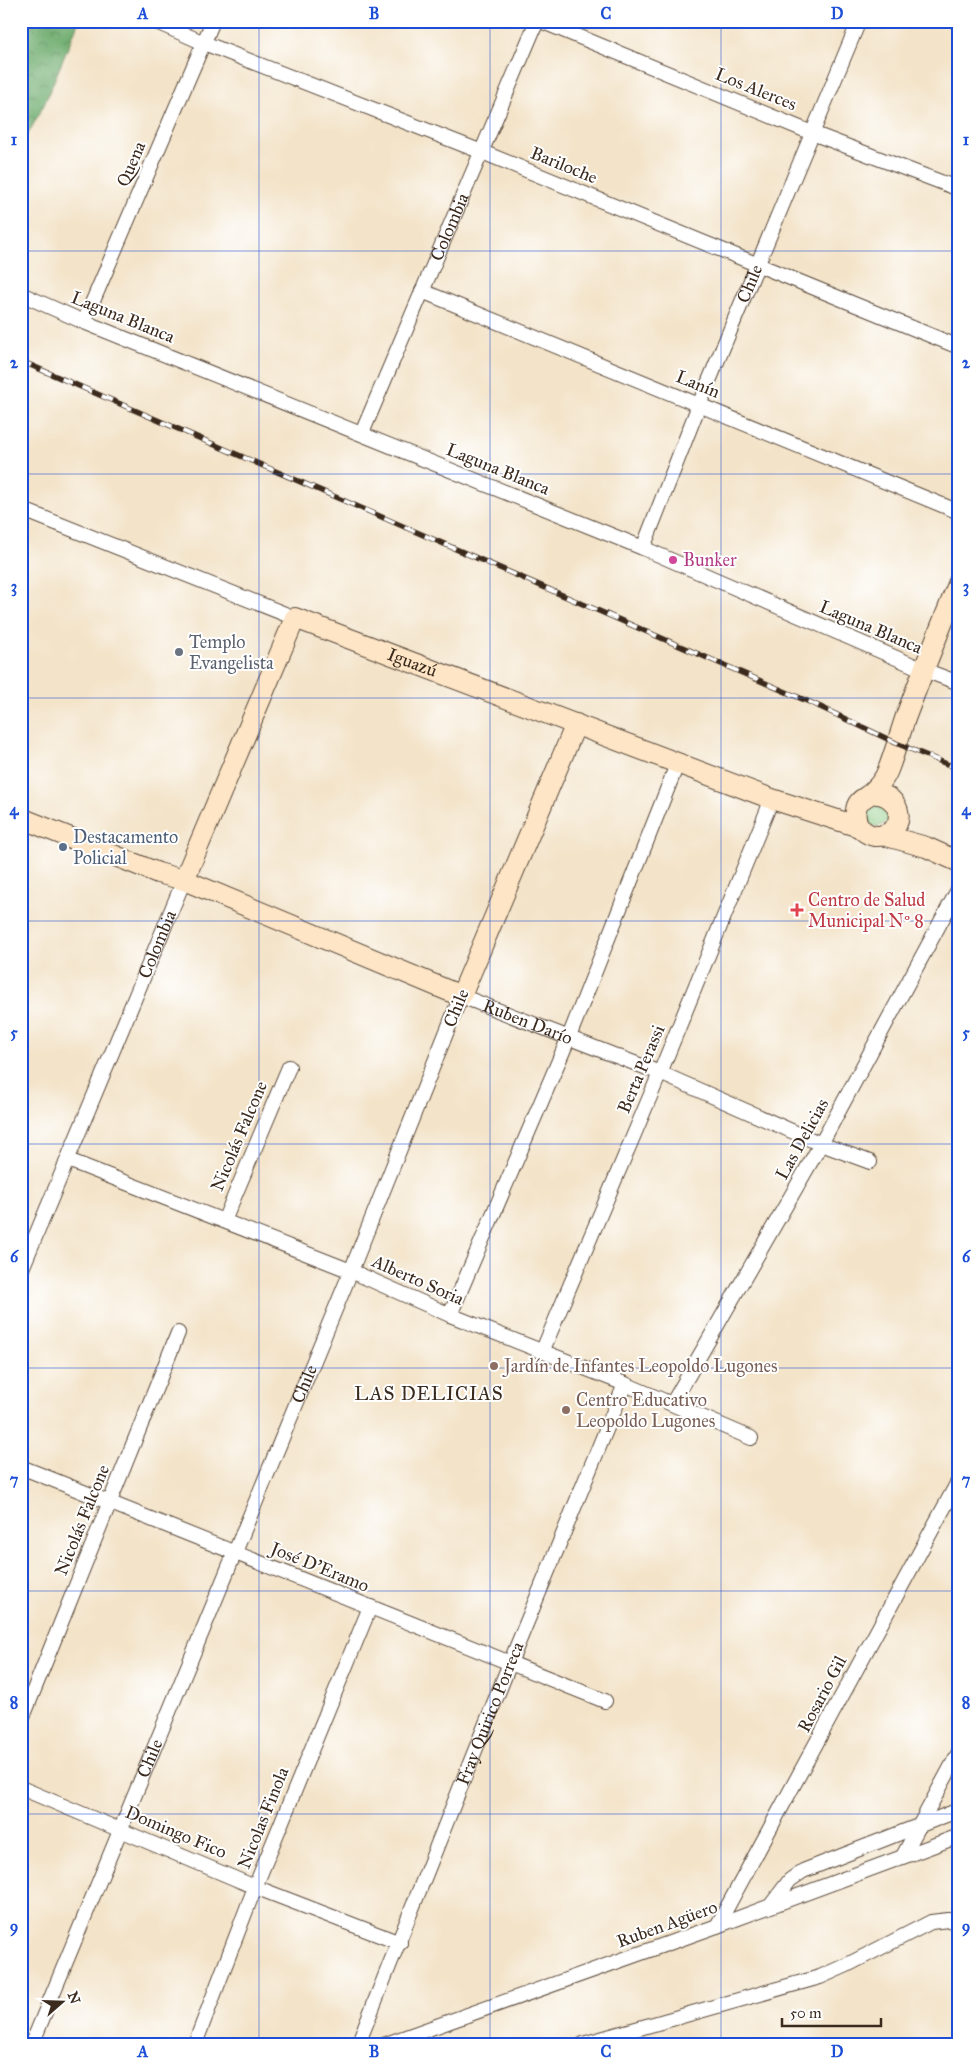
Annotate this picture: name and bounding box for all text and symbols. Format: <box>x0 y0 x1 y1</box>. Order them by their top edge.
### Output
text: A <box>137 4 149 23</box>
text: B <box>369 4 379 23</box>
text: C <box>601 4 612 23</box>
text: D <box>831 4 844 23</box>
street label: Los Alerces <box>712 63 800 115</box>
text: 1 <box>11 130 18 149</box>
text: 1 <box>963 130 970 149</box>
street label: Quena <box>112 138 150 190</box>
street label: Bariloche <box>527 142 601 188</box>
street label: Colombia <box>425 189 474 264</box>
street label: Chile <box>732 261 767 306</box>
street label: Laguna Blanca <box>68 286 178 349</box>
text: 2 <box>10 353 19 372</box>
text: 2 <box>962 353 971 372</box>
street label: Lanín <box>673 365 723 403</box>
street label: Laguna Blanca <box>443 438 553 501</box>
place label: Bunker <box>683 549 737 571</box>
marker: Bunker <box>667 554 679 566</box>
text: 3 <box>11 577 17 597</box>
text: 3 <box>963 577 969 597</box>
street label: Laguna Blanca <box>816 595 926 660</box>
place label: Templo Evangelista <box>189 631 274 675</box>
street label: Iguazú <box>384 643 441 682</box>
marker: Templo Evangelista <box>173 646 185 658</box>
text: 4 <box>10 800 20 820</box>
text: 4 <box>962 800 972 820</box>
place label: Destacamento Policial <box>73 826 178 869</box>
marker: Destacamento Policial <box>57 841 69 853</box>
place label: Centro de Salud Municipal Nº 8 <box>808 889 925 932</box>
marker: Centro de Salud Municipal Nº 8 <box>790 903 804 917</box>
street label: Colombia <box>133 907 181 982</box>
street label: Chile <box>438 986 474 1030</box>
street label: Ruben Darío <box>480 994 576 1049</box>
street label: Berta Perassi <box>613 1021 669 1116</box>
text: 5 <box>10 1023 18 1042</box>
text: 5 <box>962 1023 970 1042</box>
street label: Nicolás Falcone <box>206 1078 272 1194</box>
street label: Las Delicias <box>771 1095 833 1183</box>
text: 6 <box>10 1247 19 1266</box>
text: 6 <box>962 1247 971 1266</box>
street label: Alberto Soria <box>368 1250 468 1310</box>
place label: Jardín de Infantes Leopoldo Lugones <box>502 1355 778 1378</box>
marker: Jardín de Infantes Leopoldo Lugones <box>488 1360 500 1372</box>
street label: Chile <box>287 1362 322 1406</box>
district label: LAS DELICIAS <box>354 1382 504 1405</box>
place label: Centro Educativo Leopoldo Lugones <box>576 1389 715 1433</box>
marker: Centro Educativo Leopoldo Lugones <box>560 1404 572 1416</box>
street label: Nicolás Falcone <box>50 1461 114 1579</box>
text: 7 <box>10 1470 19 1489</box>
text: 7 <box>962 1470 971 1489</box>
street label: José D'Eramo <box>265 1537 372 1598</box>
street label: Fray Quirico Porreca <box>451 1638 529 1788</box>
street label: Rosario Gil <box>793 1652 851 1736</box>
text: 8 <box>10 1693 18 1712</box>
text: 8 <box>962 1693 970 1712</box>
street label: Chile <box>132 1736 168 1781</box>
street label: Nicolas Finola <box>233 1764 294 1872</box>
street label: Domingo Fico <box>122 1801 230 1864</box>
street label: Ruben Agüero <box>614 1896 721 1953</box>
text: 9 <box>10 1917 18 1937</box>
text: 9 <box>962 1917 970 1937</box>
north arrow <box>38 1978 88 2028</box>
text: N <box>64 1989 84 2006</box>
scale bar <box>782 1995 881 2027</box>
text: 50 m <box>790 2004 822 2022</box>
text: A <box>137 2042 149 2061</box>
text: B <box>369 2042 379 2061</box>
text: C <box>601 2042 612 2061</box>
text: D <box>831 2042 844 2061</box>

